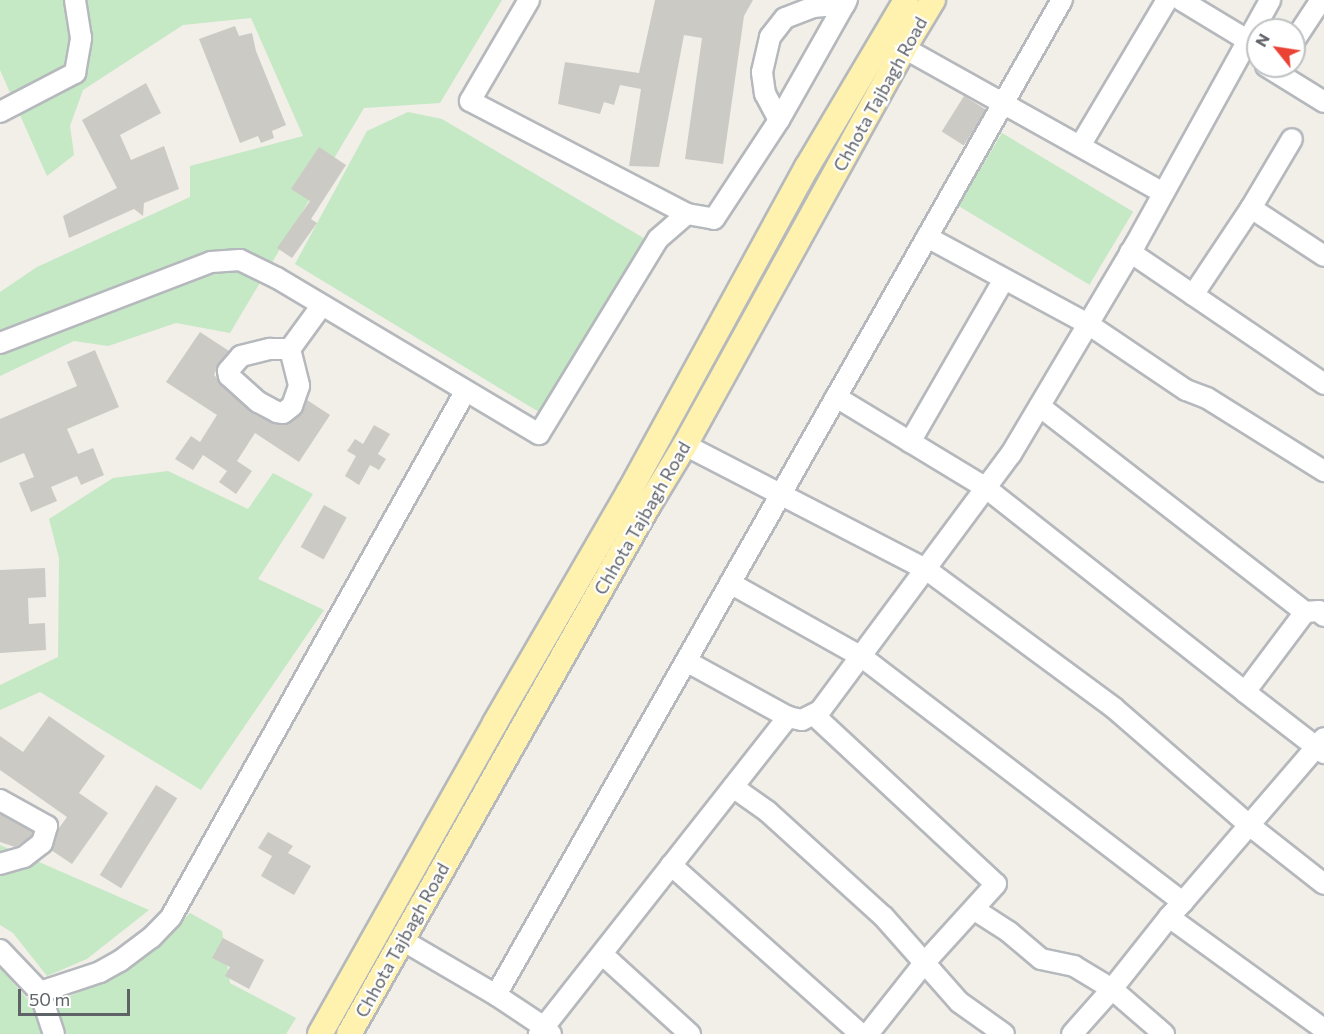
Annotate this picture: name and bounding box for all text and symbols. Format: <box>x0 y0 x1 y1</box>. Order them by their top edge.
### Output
street label: Chhota Tajbagh Road <box>829 13 931 175</box>
north arrow <box>1246 18 1306 78</box>
text: N <box>1250 30 1273 50</box>
street label: Chhota Tajbagh Road <box>589 438 695 598</box>
street label: Chhota Tajbagh Road <box>351 859 453 1021</box>
scale bar <box>21 977 134 1015</box>
text: 50 m <box>29 988 70 1010</box>

